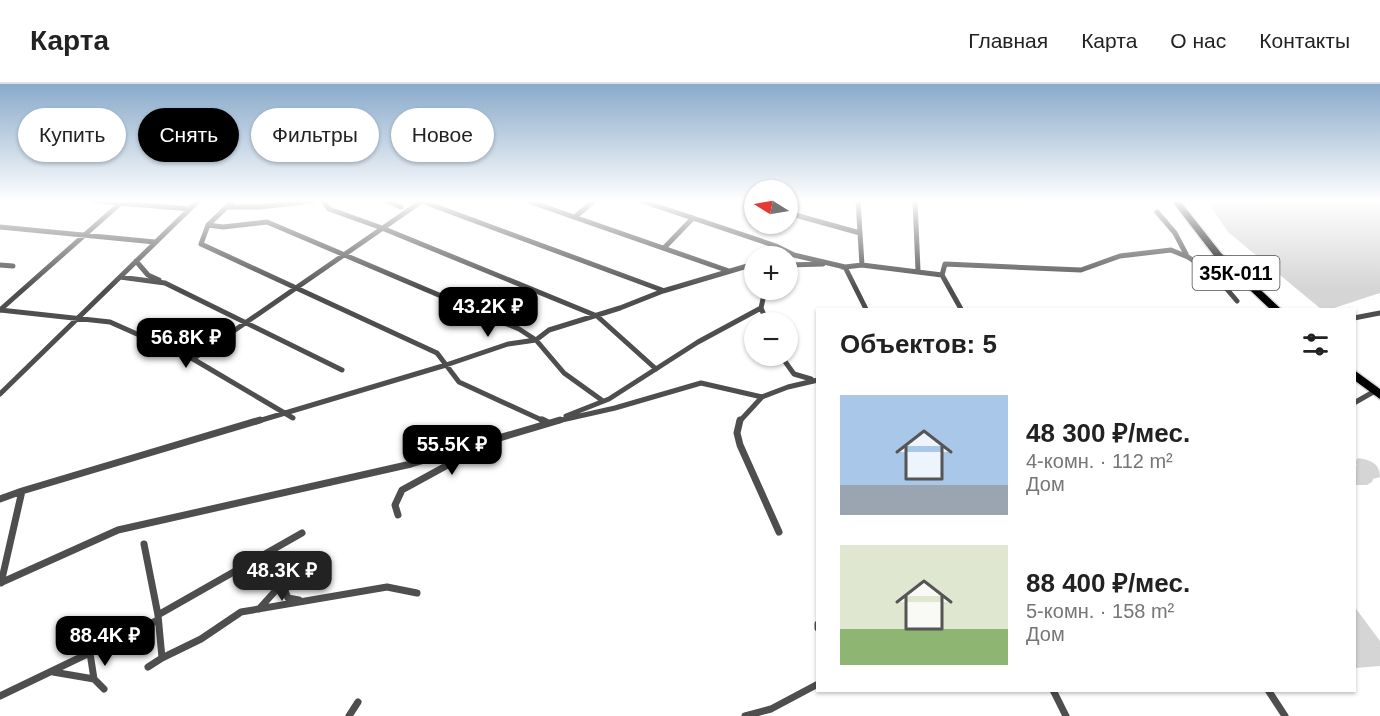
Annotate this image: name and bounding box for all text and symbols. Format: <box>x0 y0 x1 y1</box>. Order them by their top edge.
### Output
text: Карта <box>30 25 109 56</box>
text: Главная <box>968 29 1048 52</box>
text: Карта <box>1081 29 1137 52</box>
text: О нас <box>1170 29 1226 52</box>
text: Контакты <box>1259 29 1350 52</box>
chip: Купить <box>18 108 126 162</box>
chip: Снять <box>138 108 239 162</box>
chip: Фильтры <box>251 108 379 162</box>
chip: Новое <box>391 108 494 162</box>
north arrow <box>744 180 798 234</box>
map controls <box>744 180 798 366</box>
button: + <box>744 246 798 300</box>
road number: 35К-011 <box>1192 256 1280 290</box>
pin: 43.2K ₽ <box>433 287 543 338</box>
text: 43.2K ₽ <box>453 295 523 317</box>
button: − <box>744 312 798 366</box>
pin: 56.8K ₽ <box>131 318 241 369</box>
text: 56.8K ₽ <box>151 326 221 348</box>
icon: filters <box>1299 328 1332 361</box>
text: Объектов: 5 <box>840 329 997 359</box>
text: 48 300 ₽/мес. <box>1026 418 1190 448</box>
icon: home <box>888 419 960 491</box>
pin: 55.5K ₽ <box>397 425 507 476</box>
text: 55.5K ₽ <box>417 433 487 455</box>
text: 4-комн. · 112 m² <box>1026 450 1173 472</box>
text: Дом <box>1026 473 1065 495</box>
pin: 48.3K ₽ <box>227 551 337 602</box>
text: 48.3K ₽ <box>247 559 317 581</box>
text: 88 400 ₽/мес. <box>1026 568 1190 598</box>
icon: home <box>888 569 960 641</box>
text: 5-комн. · 158 m² <box>1026 600 1174 622</box>
pin: 88.4K ₽ <box>50 616 160 667</box>
text: Дом <box>1026 623 1065 645</box>
text: 88.4K ₽ <box>70 624 140 646</box>

